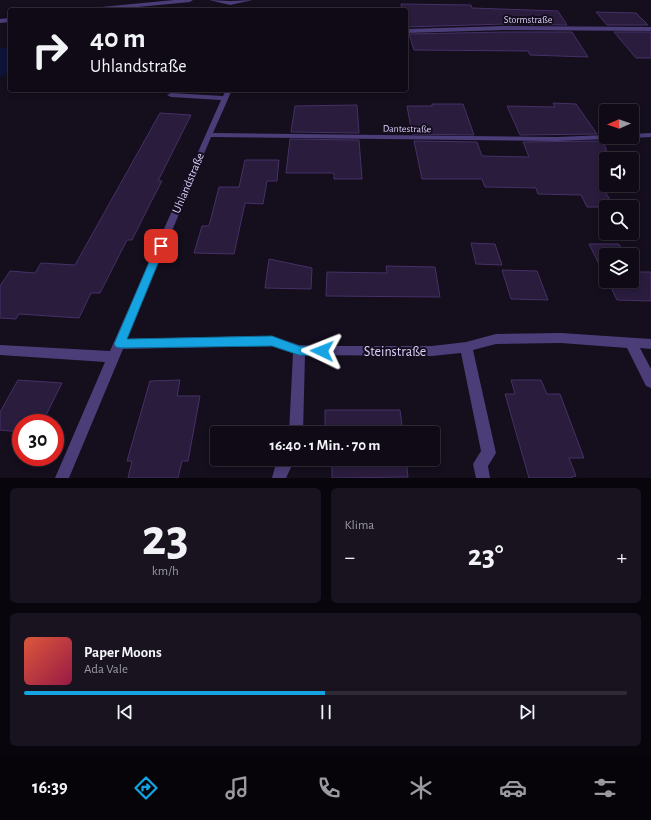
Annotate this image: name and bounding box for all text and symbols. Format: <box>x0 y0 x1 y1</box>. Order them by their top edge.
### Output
street label: Stormstraße <box>504 15 553 25</box>
icon: right <box>24 24 76 76</box>
text: 40 m <box>90 25 146 53</box>
text: Uhlandstraße <box>90 58 186 76</box>
north arrow <box>599 104 639 144</box>
map controls <box>599 104 639 288</box>
street label: Dantestraße <box>383 124 432 134</box>
street label: Uhlandstraße <box>170 151 206 215</box>
button: sound <box>599 152 639 192</box>
button: search <box>599 200 639 240</box>
pin <box>144 229 178 263</box>
icon: arrive <box>150 235 172 257</box>
button: layers <box>599 248 639 288</box>
position arrow <box>301 330 343 372</box>
street label: Steinstraße <box>364 345 426 359</box>
speed limit sign: 30 <box>12 414 64 466</box>
text: 16:40 · 1 Min. · 70 m <box>270 438 380 453</box>
text: 23 <box>142 512 189 564</box>
text: Klima <box>345 519 374 532</box>
text: 23° <box>468 541 504 571</box>
text: − <box>345 546 355 568</box>
text: + <box>616 546 627 568</box>
text: km/h <box>152 565 179 578</box>
text: Paper Moons <box>84 645 162 660</box>
text: Ada Vale <box>84 663 128 676</box>
icon: previous <box>114 701 136 723</box>
icon: pause <box>315 701 337 723</box>
icon: next <box>516 701 538 723</box>
icon: directions <box>132 774 160 802</box>
icon: music <box>223 774 251 802</box>
icon: phone <box>315 774 343 802</box>
icon: climate <box>407 774 435 802</box>
icon: car <box>499 774 527 802</box>
icon: filters <box>591 774 619 802</box>
text: 16:39 <box>32 779 68 797</box>

